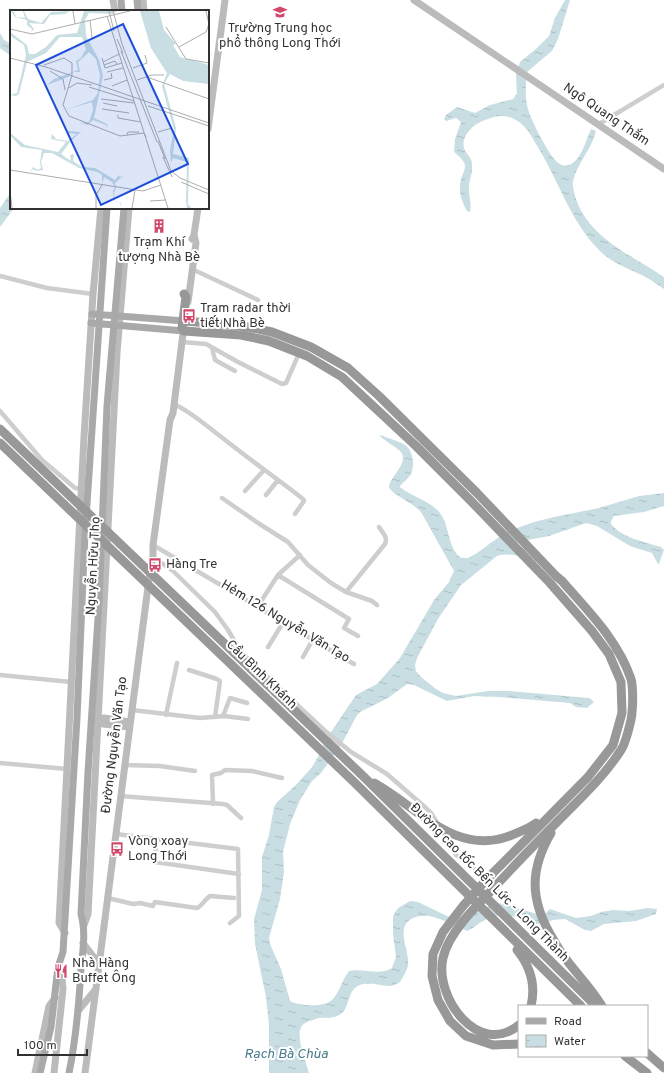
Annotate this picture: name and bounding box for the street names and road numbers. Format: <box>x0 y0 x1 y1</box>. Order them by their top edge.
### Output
street label: Ngô Quang Thắm <box>560 78 653 150</box>
street label: Nguyễn Hữu Thọ <box>81 516 105 616</box>
street label: Hẻm 126 Nguyễn Văn Tạo <box>218 575 353 667</box>
street label: Cầu Bình Khánh <box>222 636 301 713</box>
street label: Đường Nguyễn Văn Tạo <box>97 675 131 814</box>
street label: Đường cao tốc Bến Lức - Long Thành <box>406 799 573 966</box>

